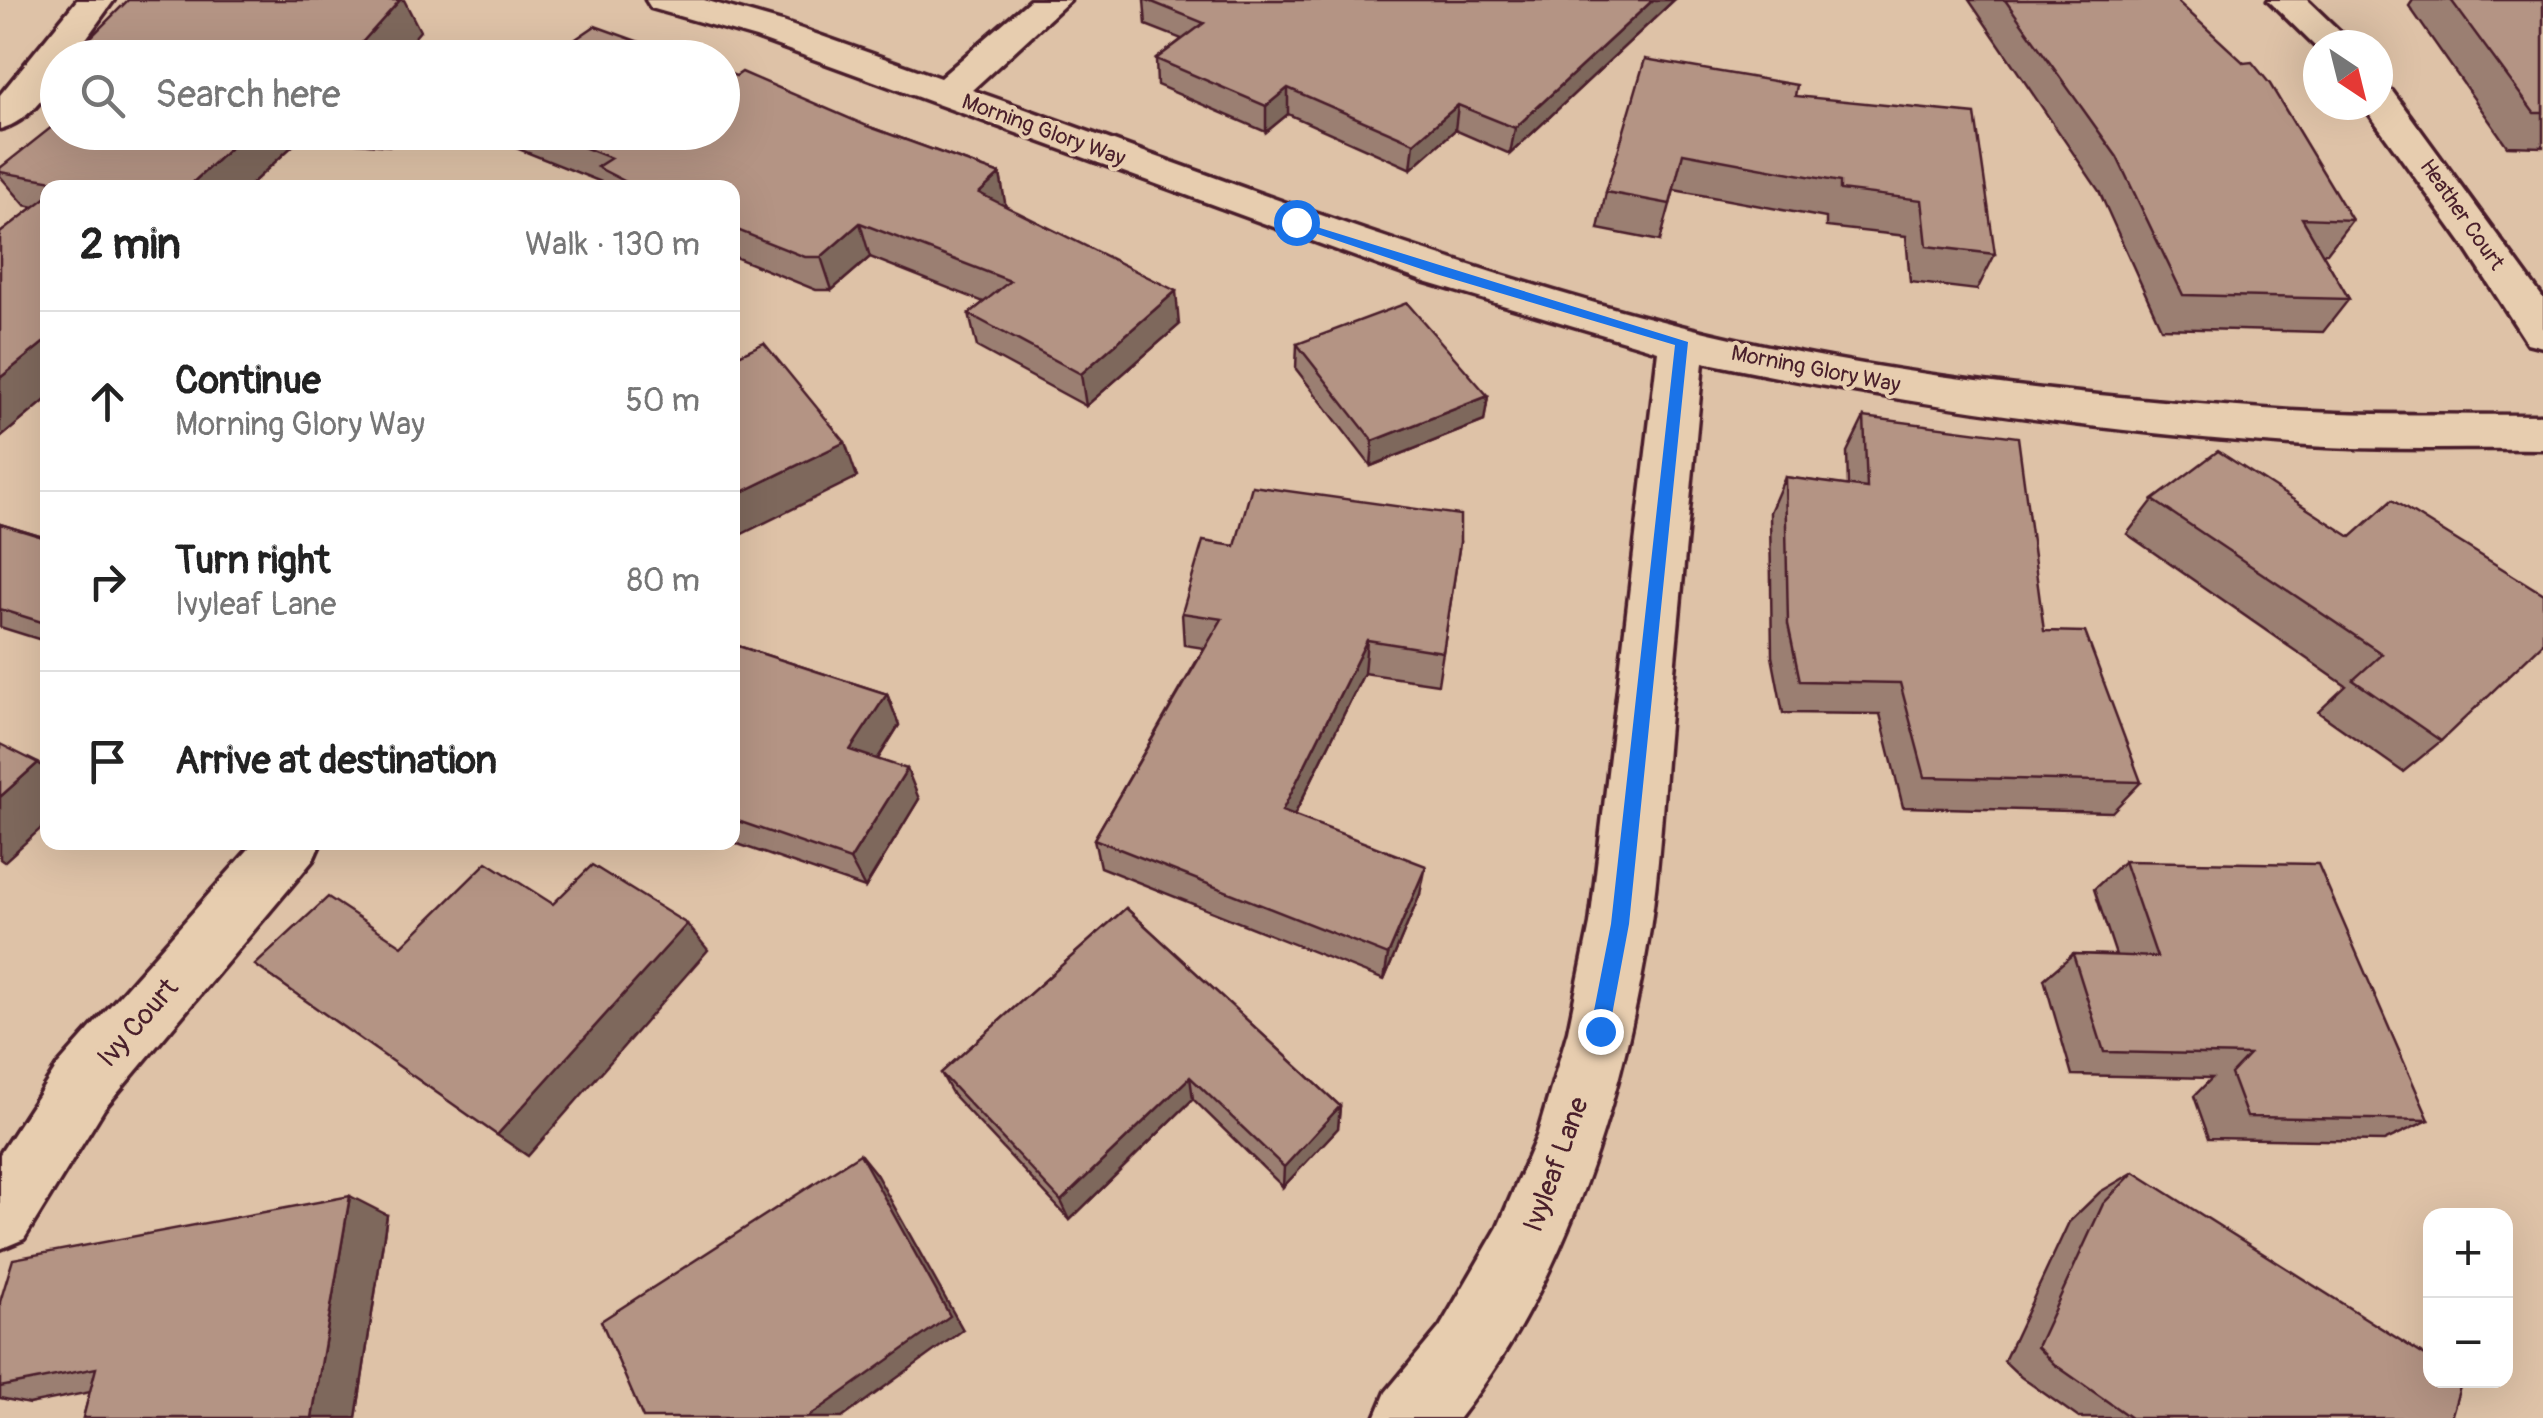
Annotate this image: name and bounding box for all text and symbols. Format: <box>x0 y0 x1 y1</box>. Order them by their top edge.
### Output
north arrow <box>2303 30 2393 120</box>
search box <box>40 40 740 150</box>
icon: search <box>75 68 130 123</box>
text: Search here <box>155 71 341 119</box>
street label: Morning Glory Way <box>958 87 1129 172</box>
street label: Heather Court <box>2414 154 2511 276</box>
route start <box>1274 200 1320 246</box>
text: 2 min <box>80 219 181 271</box>
text: Walk · 130 m <box>525 225 700 265</box>
street label: Morning Glory Way <box>1729 339 1903 399</box>
text: Continue <box>175 357 321 405</box>
icon: ahead <box>80 374 135 429</box>
text: 50 m <box>625 381 700 421</box>
text: Morning Glory Way <box>175 405 425 445</box>
text: Turn right <box>175 537 330 585</box>
icon: right <box>80 554 135 609</box>
text: 80 m <box>627 561 700 601</box>
text: Ivyleaf Lane <box>175 585 336 625</box>
icon: arrive <box>80 734 135 789</box>
text: Arrive at destination <box>175 737 497 785</box>
street label: Ivy Court <box>90 971 187 1075</box>
route end <box>1578 1009 1624 1055</box>
street label: Ivyleaf Lane <box>1516 1092 1597 1237</box>
map controls <box>2423 1208 2513 1388</box>
button: + <box>2423 1208 2513 1298</box>
button: − <box>2423 1298 2513 1388</box>

